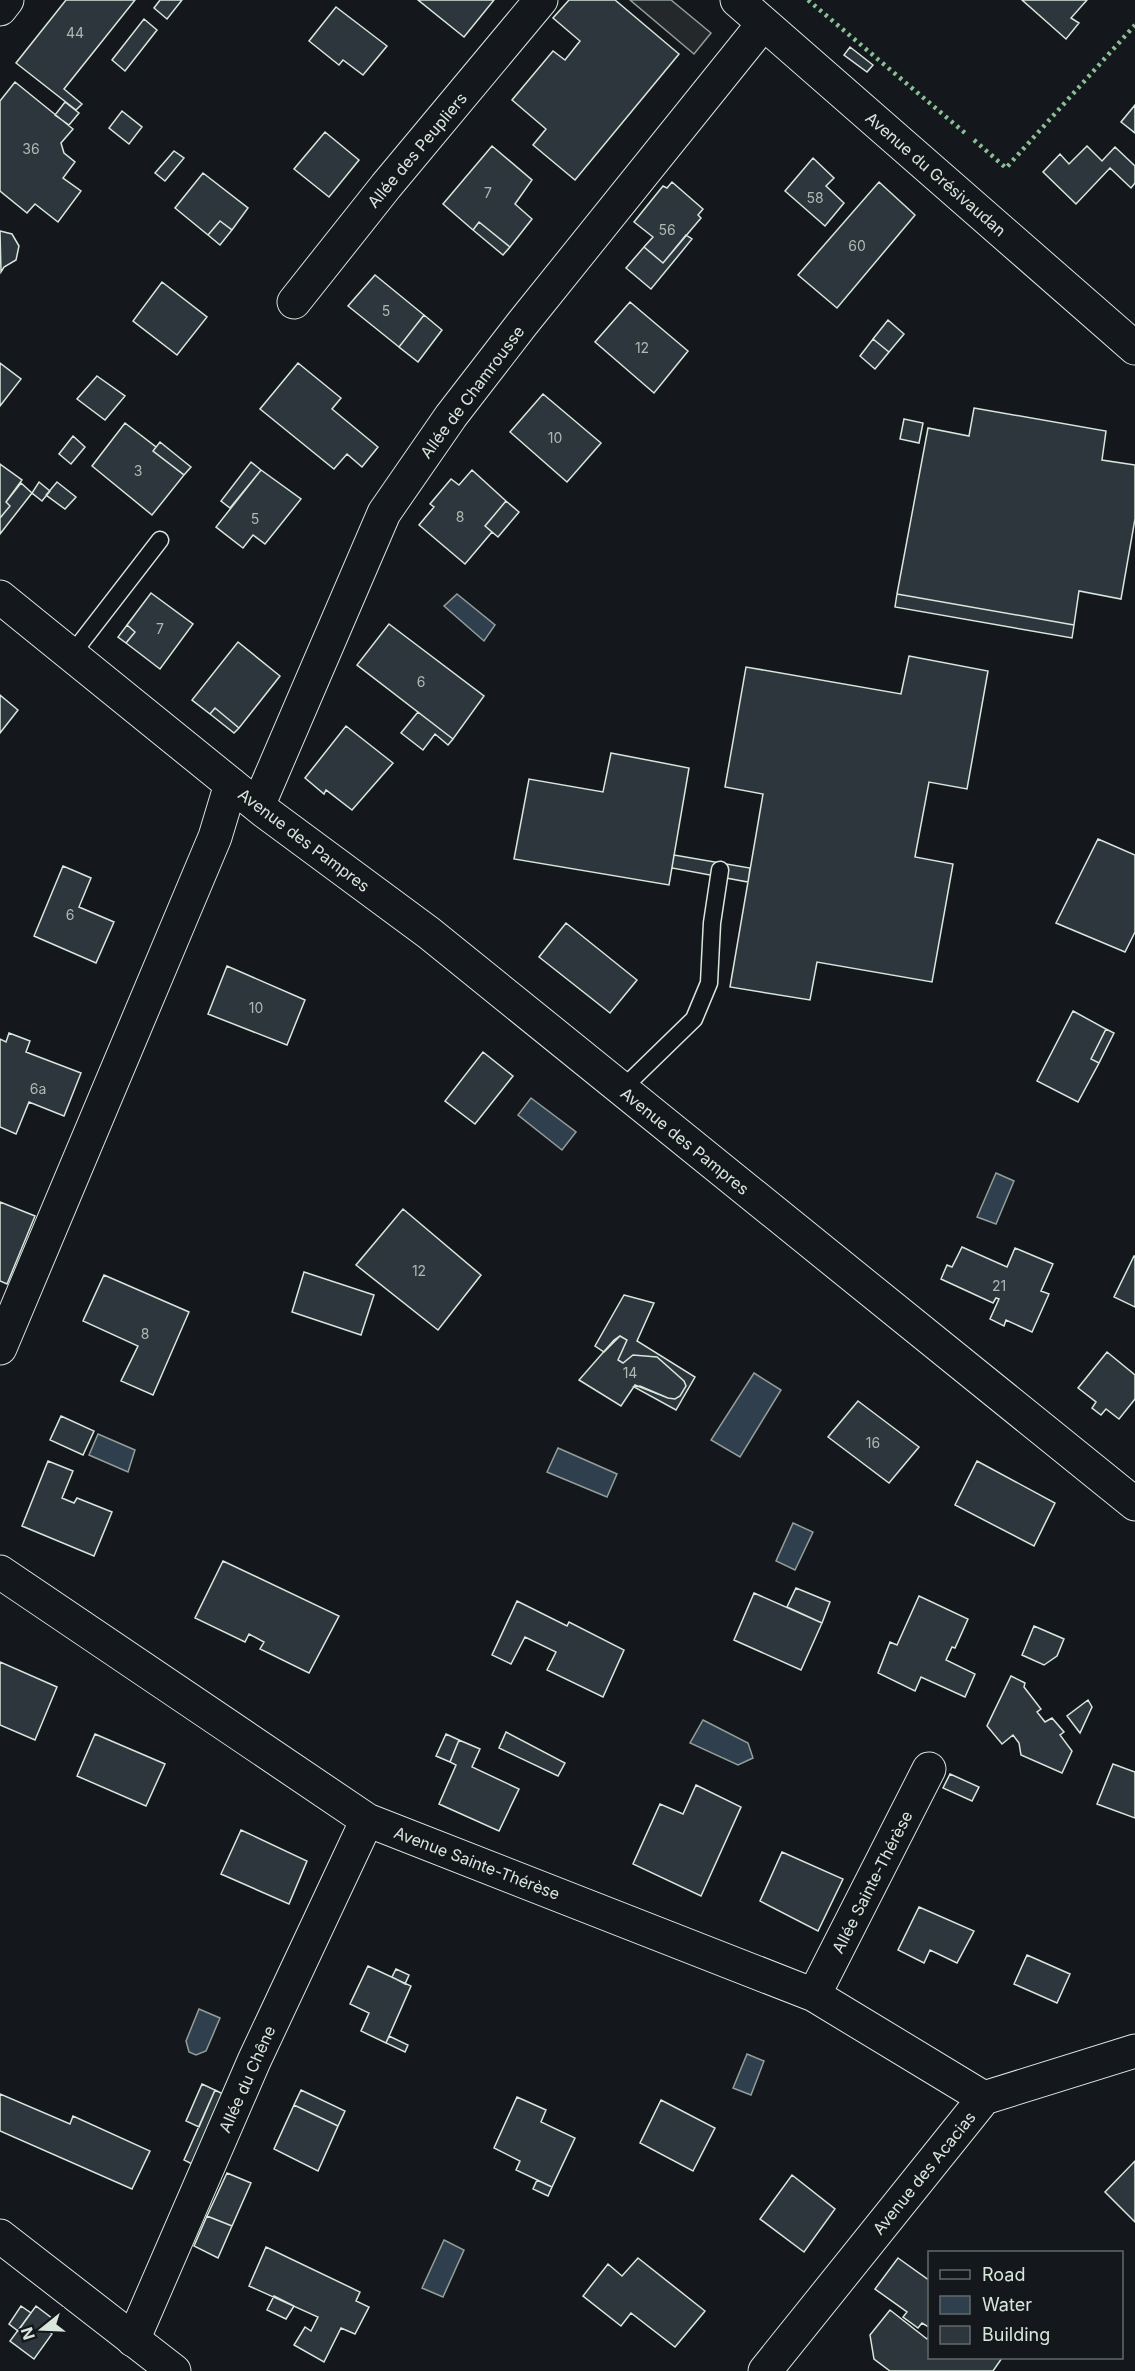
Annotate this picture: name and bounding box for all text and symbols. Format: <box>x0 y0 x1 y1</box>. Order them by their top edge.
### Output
house number: 44 <box>66 24 84 41</box>
street label: Allée des Peupliers <box>363 88 471 212</box>
street label: Avenue du Grésivaudan <box>862 108 1010 240</box>
house number: 36 <box>22 140 40 157</box>
house number: 7 <box>484 184 492 201</box>
house number: 58 <box>806 189 824 206</box>
house number: 56 <box>658 221 676 238</box>
house number: 60 <box>848 237 866 254</box>
house number: 5 <box>382 302 390 319</box>
street label: Allée de Chamrousse <box>416 322 528 462</box>
house number: 12 <box>635 339 649 356</box>
house number: 10 <box>548 429 562 446</box>
house number: 3 <box>134 462 142 479</box>
house number: 8 <box>456 508 464 525</box>
house number: 5 <box>251 510 259 527</box>
house number: 7 <box>156 620 164 637</box>
house number: 6 <box>417 673 425 690</box>
street label: Avenue des Pampres <box>234 784 374 896</box>
house number: 6 <box>66 906 74 923</box>
house number: 10 <box>249 999 263 1016</box>
house number: 6a <box>30 1080 46 1097</box>
street label: Avenue des Pampres <box>617 1083 753 1199</box>
house number: 12 <box>412 1262 426 1279</box>
house number: 21 <box>992 1277 1006 1294</box>
house number: 8 <box>141 1325 149 1342</box>
house number: 14 <box>623 1364 637 1381</box>
house number: 16 <box>866 1434 880 1451</box>
street label: Allée Sainte-Thérèse <box>827 1807 917 1957</box>
street label: Avenue Sainte-Thérèse <box>391 1822 563 1904</box>
street label: Allée du Chêne <box>214 2022 280 2136</box>
street label: Avenue des Acacias <box>868 2107 980 2239</box>
legend <box>928 2251 1123 2359</box>
text: Road <box>982 2264 1025 2285</box>
text: Water <box>982 2294 1032 2315</box>
north arrow <box>12 2299 72 2359</box>
text: Building <box>982 2324 1050 2345</box>
text: N <box>16 2325 39 2343</box>

